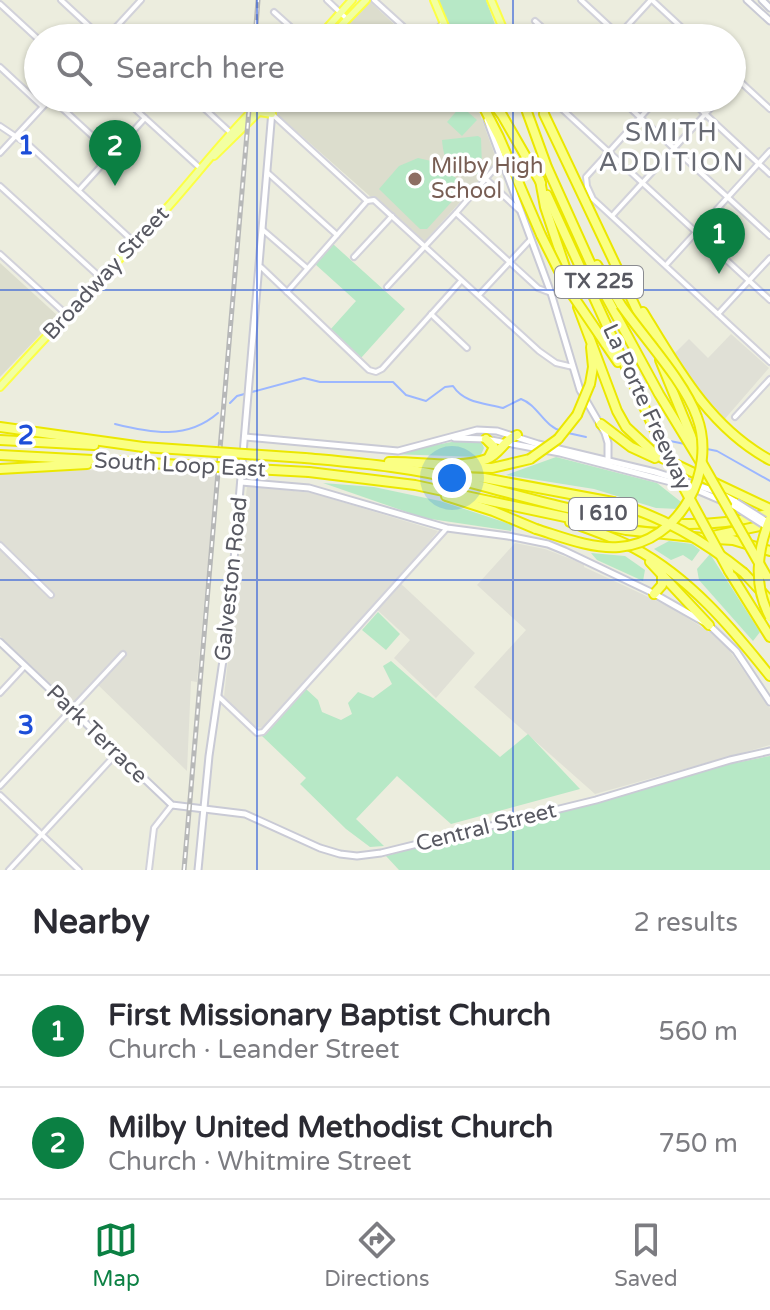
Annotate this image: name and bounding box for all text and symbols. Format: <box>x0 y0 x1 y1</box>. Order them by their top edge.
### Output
search box <box>24 24 746 112</box>
icon: search <box>52 46 96 90</box>
text: Search here <box>116 50 285 87</box>
district label: SMITH ADDITION <box>598 117 746 178</box>
pin: 2 <box>89 120 141 186</box>
text: 1 <box>18 130 34 161</box>
place label: Milby High School <box>431 153 543 204</box>
marker: Milby High School <box>406 170 424 188</box>
street label: Broadway Street <box>38 201 174 345</box>
pin: 1 <box>693 208 745 274</box>
road number: TX 225 <box>555 266 643 298</box>
street label: La Porte Freeway <box>597 320 697 494</box>
text: 2 <box>18 420 34 451</box>
street label: South Loop East <box>93 448 267 482</box>
your location <box>432 458 472 498</box>
street label: Galveston Road <box>209 496 253 662</box>
road number: I 610 <box>569 498 637 530</box>
street label: Park Terrace <box>41 679 153 789</box>
text: 3 <box>18 710 34 741</box>
street label: Central Street <box>413 797 559 857</box>
text: Nearby <box>32 902 150 943</box>
text: 2 results <box>633 907 738 938</box>
text: First Missionary Baptist Church <box>108 997 551 1034</box>
text: 1 <box>50 1016 66 1047</box>
text: 560 m <box>658 1016 738 1047</box>
text: Church · Leander Street <box>108 1034 399 1065</box>
text: Milby United Methodist Church <box>108 1109 553 1146</box>
text: 2 <box>50 1128 66 1159</box>
text: 750 m <box>658 1128 738 1159</box>
text: Church · Whitmire Street <box>108 1146 411 1177</box>
tab: Map <box>92 1218 140 1292</box>
tab: Directions <box>324 1218 430 1292</box>
tab: Saved <box>614 1218 678 1292</box>

